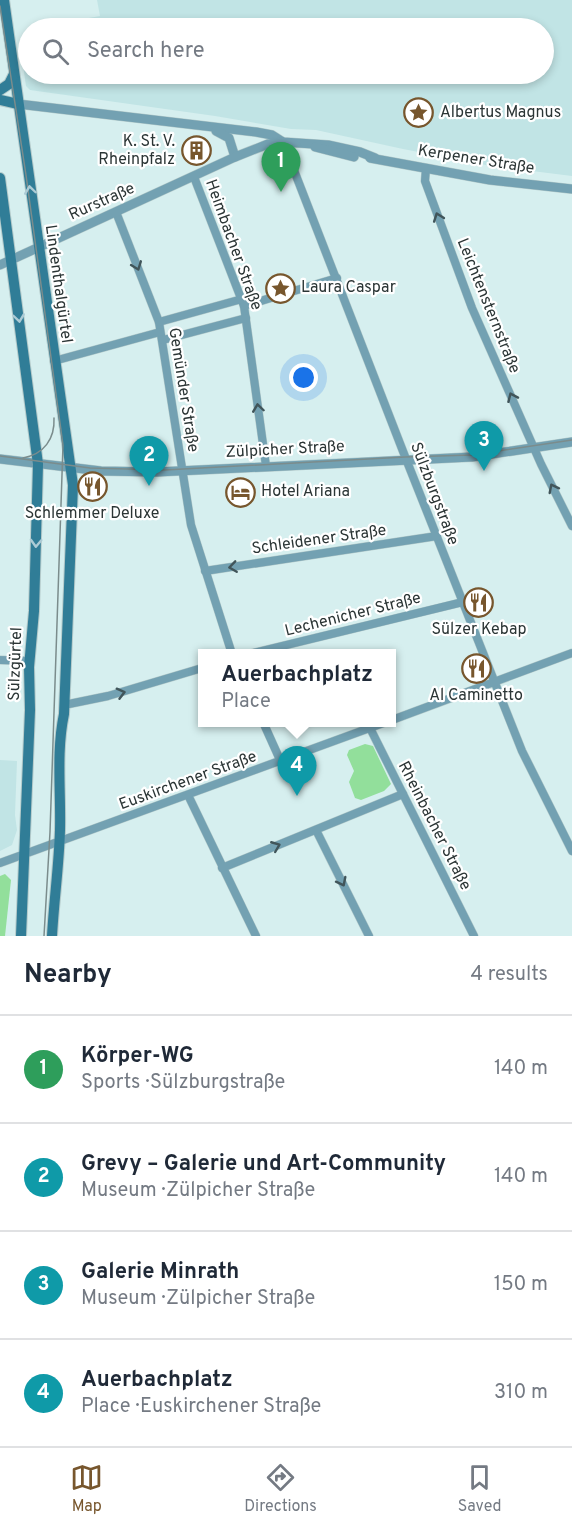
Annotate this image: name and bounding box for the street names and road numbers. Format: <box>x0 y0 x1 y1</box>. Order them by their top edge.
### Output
street label: Kerpener Straße <box>416 141 536 179</box>
street label: Heimbacher Straße <box>200 177 266 313</box>
street label: Rurstraße <box>66 179 138 225</box>
street label: Lindenthalgürtel <box>40 224 76 344</box>
street label: Leichtensternstraße <box>452 236 524 376</box>
street label: Gemünder Straße <box>163 326 203 454</box>
street label: Zülpicher Straße <box>225 437 345 463</box>
street label: Sülzburgstraße <box>405 440 463 548</box>
street label: Schleidener Straße <box>251 521 387 559</box>
street label: Lechenicher Straße <box>283 588 423 642</box>
street label: Sülzgürtel <box>5 627 27 701</box>
street label: Euskirchener Straße <box>116 747 260 815</box>
street label: Rheinbacher Straße <box>393 758 475 894</box>

